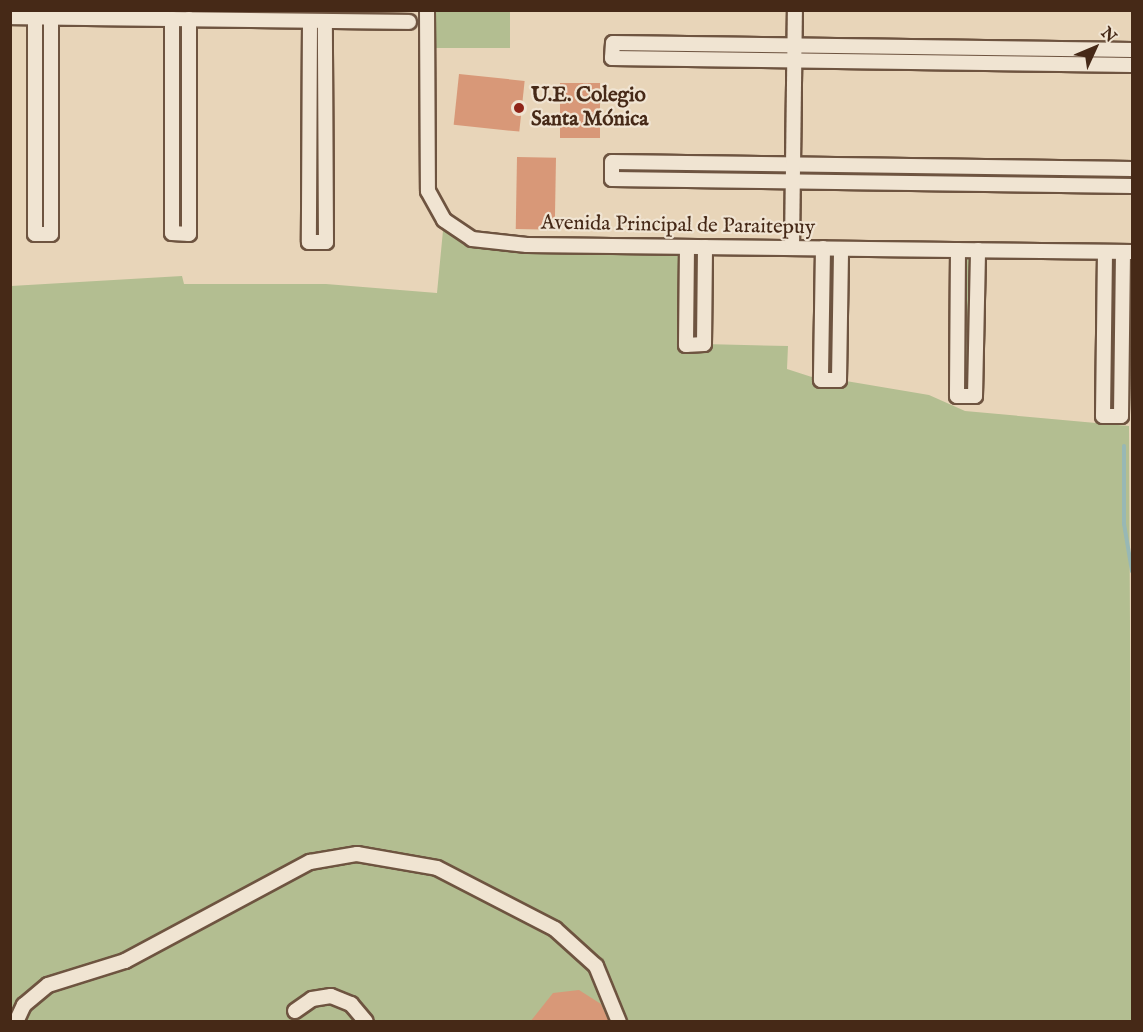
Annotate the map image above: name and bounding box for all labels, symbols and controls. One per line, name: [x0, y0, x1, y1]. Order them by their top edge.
north arrow: [1065, 18, 1125, 78]
text: N: [1096, 24, 1120, 47]
place label: U.E. Colegio Santa Mónica: [531, 83, 648, 133]
marker: U.E. Colegio Santa Mónica: [512, 101, 526, 115]
street label: Avenida Principal de Paraitepuy: [541, 211, 815, 241]

